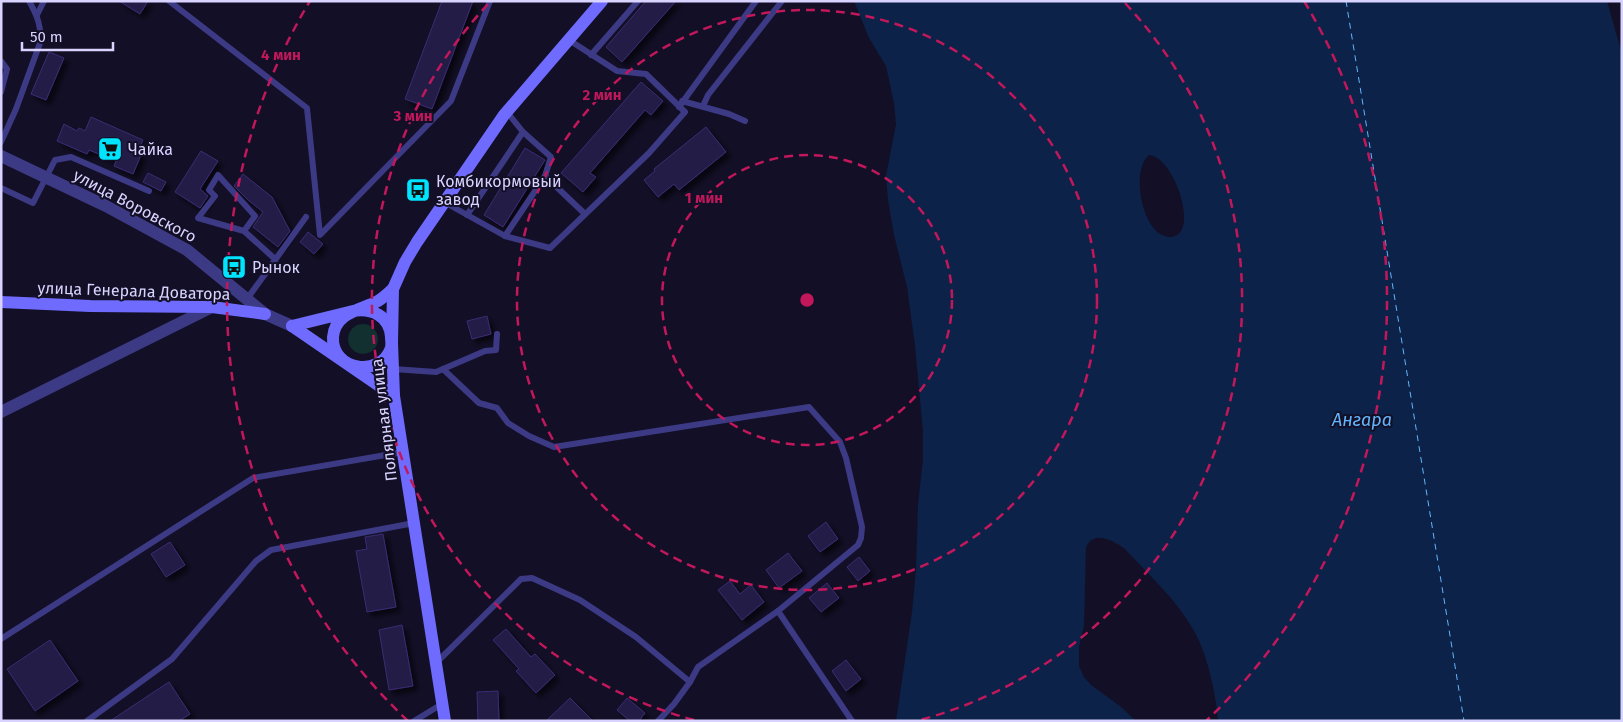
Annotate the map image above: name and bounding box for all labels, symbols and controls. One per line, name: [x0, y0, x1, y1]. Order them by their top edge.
scale bar: [22, 20, 114, 52]
text: 50 m: [30, 28, 63, 46]
text: 4 мин: [261, 46, 301, 64]
text: 2 мин: [582, 86, 622, 104]
text: 3 мин: [392, 107, 433, 125]
supermarket icon: Чайка: [97, 136, 123, 162]
place label: Чайка: [128, 140, 173, 159]
street label: улица Воровского: [70, 166, 200, 246]
place label: Комбикормовый завод: [436, 172, 562, 209]
bus stop icon: Комбикормовый завод: [405, 177, 431, 203]
text: 1 мин: [685, 189, 723, 207]
bus stop icon: Рынок: [221, 254, 247, 280]
place label: Рынок: [252, 258, 301, 277]
street label: улица Генерала Доватора: [37, 278, 231, 304]
centre of rings: [798, 291, 816, 309]
street label: Полярная улица: [367, 358, 401, 482]
water label: Ангара: [1331, 409, 1392, 431]

